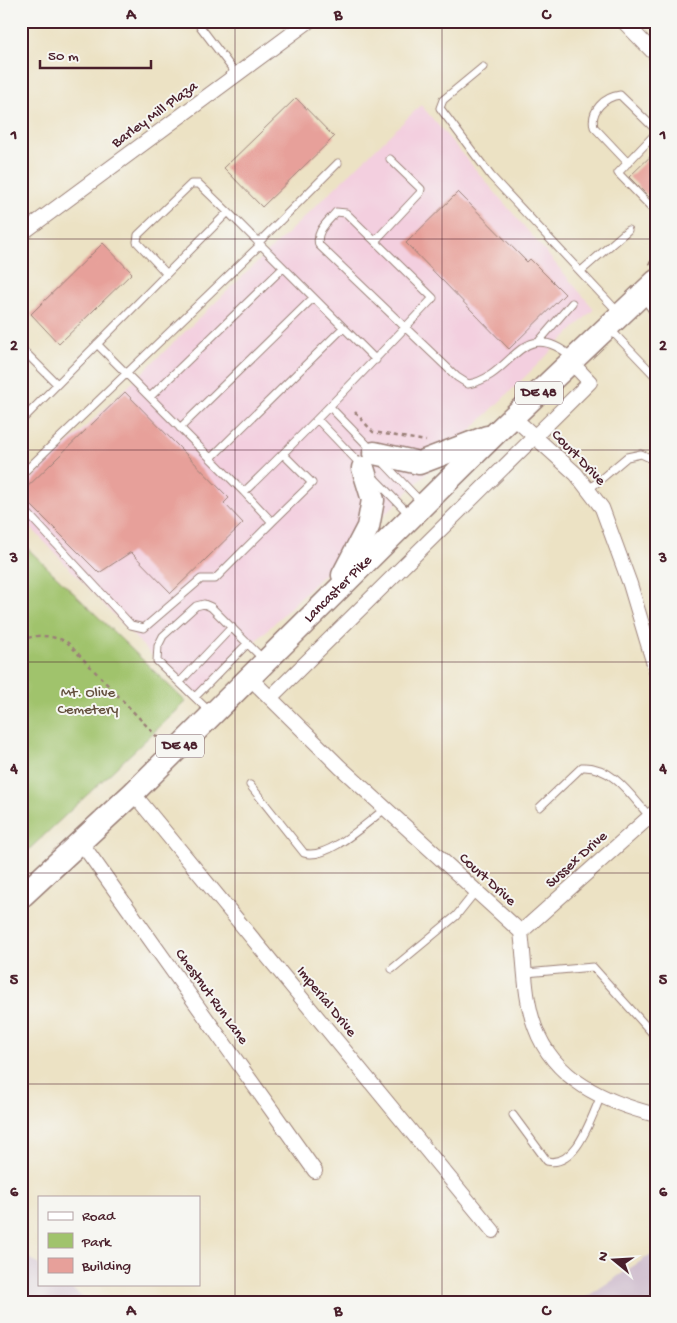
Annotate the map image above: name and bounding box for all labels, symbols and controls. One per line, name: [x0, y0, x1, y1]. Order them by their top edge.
text: A: [125, 7, 137, 26]
text: B: [333, 7, 343, 26]
text: C: [541, 7, 552, 26]
scale bar: [40, 38, 151, 70]
text: 50 m: [48, 48, 79, 66]
street label: Barley Mill Plaza: [108, 77, 202, 153]
text: 1: [10, 127, 17, 146]
text: 1: [659, 127, 666, 146]
text: 2: [10, 338, 18, 357]
text: 2: [659, 338, 667, 357]
road number: DE 48: [515, 382, 563, 404]
street label: Court Drive: [547, 426, 609, 490]
text: 3: [9, 550, 18, 569]
text: 3: [658, 550, 667, 569]
street label: Lancaster Pike: [300, 552, 376, 627]
park label: Mt. Olive Cemetery: [58, 684, 119, 719]
road number: DE 48: [156, 734, 204, 758]
text: 4: [9, 761, 18, 780]
text: 4: [658, 761, 667, 780]
street label: Sussex Drive: [542, 827, 612, 892]
street label: Court Drive: [455, 850, 519, 910]
street label: Chestnut Run Lane: [170, 946, 252, 1048]
street label: Imperial Drive: [292, 963, 360, 1041]
text: 5: [10, 972, 19, 991]
text: 5: [659, 972, 668, 991]
text: 6: [10, 1184, 19, 1203]
text: 6: [659, 1184, 668, 1203]
legend: [38, 1196, 200, 1286]
text: Road: [82, 1208, 116, 1226]
text: Park: [81, 1234, 112, 1252]
north arrow: [590, 1236, 640, 1286]
text: N: [595, 1250, 614, 1264]
text: Building: [81, 1258, 131, 1276]
text: A: [125, 1303, 137, 1322]
text: B: [333, 1303, 343, 1322]
text: C: [541, 1303, 552, 1322]

